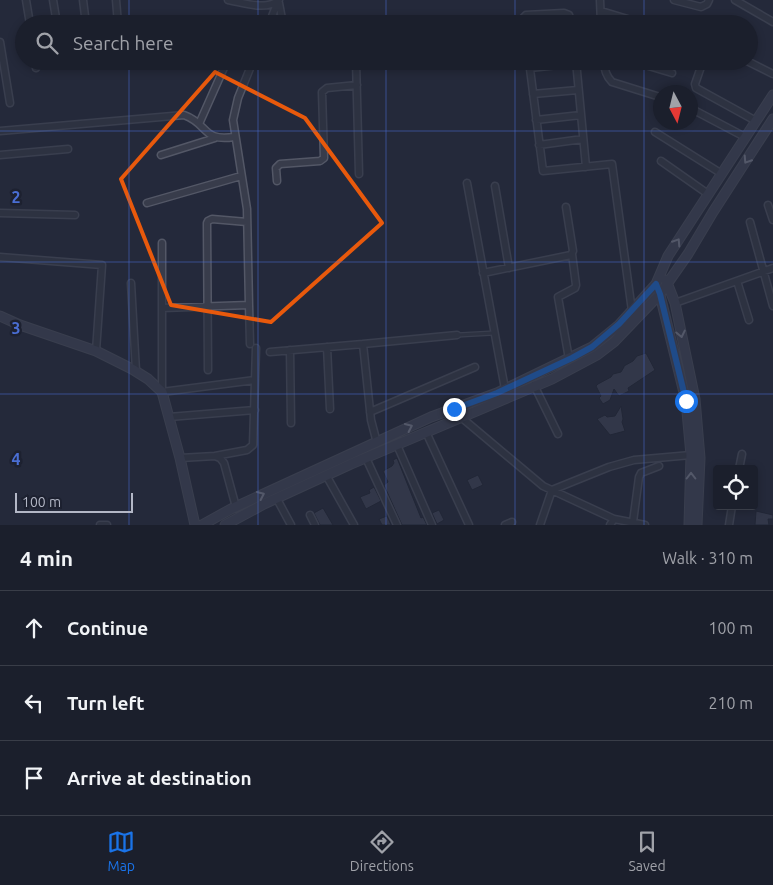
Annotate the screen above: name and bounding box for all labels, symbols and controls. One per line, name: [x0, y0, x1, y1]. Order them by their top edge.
search box: [15, 15, 758, 70]
icon: search: [33, 29, 61, 57]
text: Search here: [73, 32, 173, 54]
north arrow: [653, 85, 698, 130]
one-way arrow: [744, 154, 753, 163]
text: 2: [11, 188, 21, 206]
one-way arrow: [671, 238, 680, 248]
text: 3: [11, 319, 21, 337]
one-way arrow: [675, 330, 686, 339]
route start: [675, 390, 698, 413]
route end: [443, 398, 466, 421]
one-way arrow: [404, 423, 413, 433]
text: 4: [11, 450, 21, 468]
map controls: [713, 465, 758, 510]
button: locate: [713, 465, 758, 510]
one-way arrow: [686, 472, 696, 480]
scale bar: [15, 490, 132, 513]
one-way arrow: [256, 491, 265, 501]
text: 100 m: [22, 494, 61, 510]
text: 4 min: [20, 546, 73, 570]
text: Walk · 310 m: [662, 549, 753, 567]
icon: ahead: [20, 614, 48, 642]
text: Continue: [67, 617, 148, 639]
text: 100 m: [708, 619, 753, 637]
icon: left: [20, 689, 48, 717]
text: Turn left: [67, 692, 145, 714]
text: 210 m: [708, 694, 753, 712]
icon: arrive: [20, 764, 48, 792]
text: Arrive at destination: [67, 767, 252, 789]
tab: Map: [107, 828, 135, 874]
tab: Directions: [350, 828, 414, 874]
tab: Saved: [628, 828, 666, 874]

